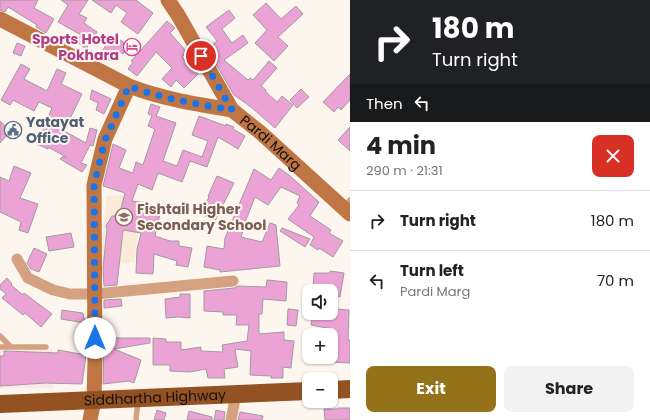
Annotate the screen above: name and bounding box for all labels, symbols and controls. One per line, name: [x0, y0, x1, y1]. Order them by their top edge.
text: 180 m: [432, 9, 515, 48]
icon: right: [366, 16, 418, 68]
place label: Sports Hotel Pokhara: [32, 29, 119, 65]
hotel icon: Sports Hotel Pokhara: [122, 37, 142, 57]
pin: [184, 39, 218, 73]
icon: arrive: [190, 45, 212, 67]
text: Turn right: [432, 47, 518, 72]
icon: left: [411, 92, 433, 114]
text: Then: [366, 93, 403, 114]
street label: Pardi Marg: [236, 110, 306, 175]
place label: Yatayat Office: [26, 112, 84, 148]
public building icon: Yatayat Office: [3, 120, 23, 140]
text: 4 min: [366, 129, 436, 162]
button: close: [592, 135, 634, 177]
text: 290 m · 21:31: [366, 161, 443, 180]
place label: Fishtail Higher Secondary School: [137, 199, 266, 235]
school or university icon: Fishtail Higher Secondary School: [114, 207, 134, 227]
icon: right: [366, 210, 388, 232]
text: Turn right: [400, 210, 476, 231]
text: 180 m: [591, 210, 634, 231]
text: Turn left: [400, 260, 464, 281]
icon: left: [366, 270, 388, 292]
text: 70 m: [597, 270, 634, 291]
text: Pardi Marg: [400, 282, 470, 301]
map controls: [302, 284, 338, 408]
button: sound: [302, 284, 338, 320]
position arrow: [74, 317, 116, 359]
button: +: [302, 328, 338, 364]
button: Exit: [366, 366, 496, 412]
button: Share: [504, 366, 634, 412]
button: −: [302, 372, 338, 408]
street label: Siddhartha Highway: [83, 385, 226, 410]

